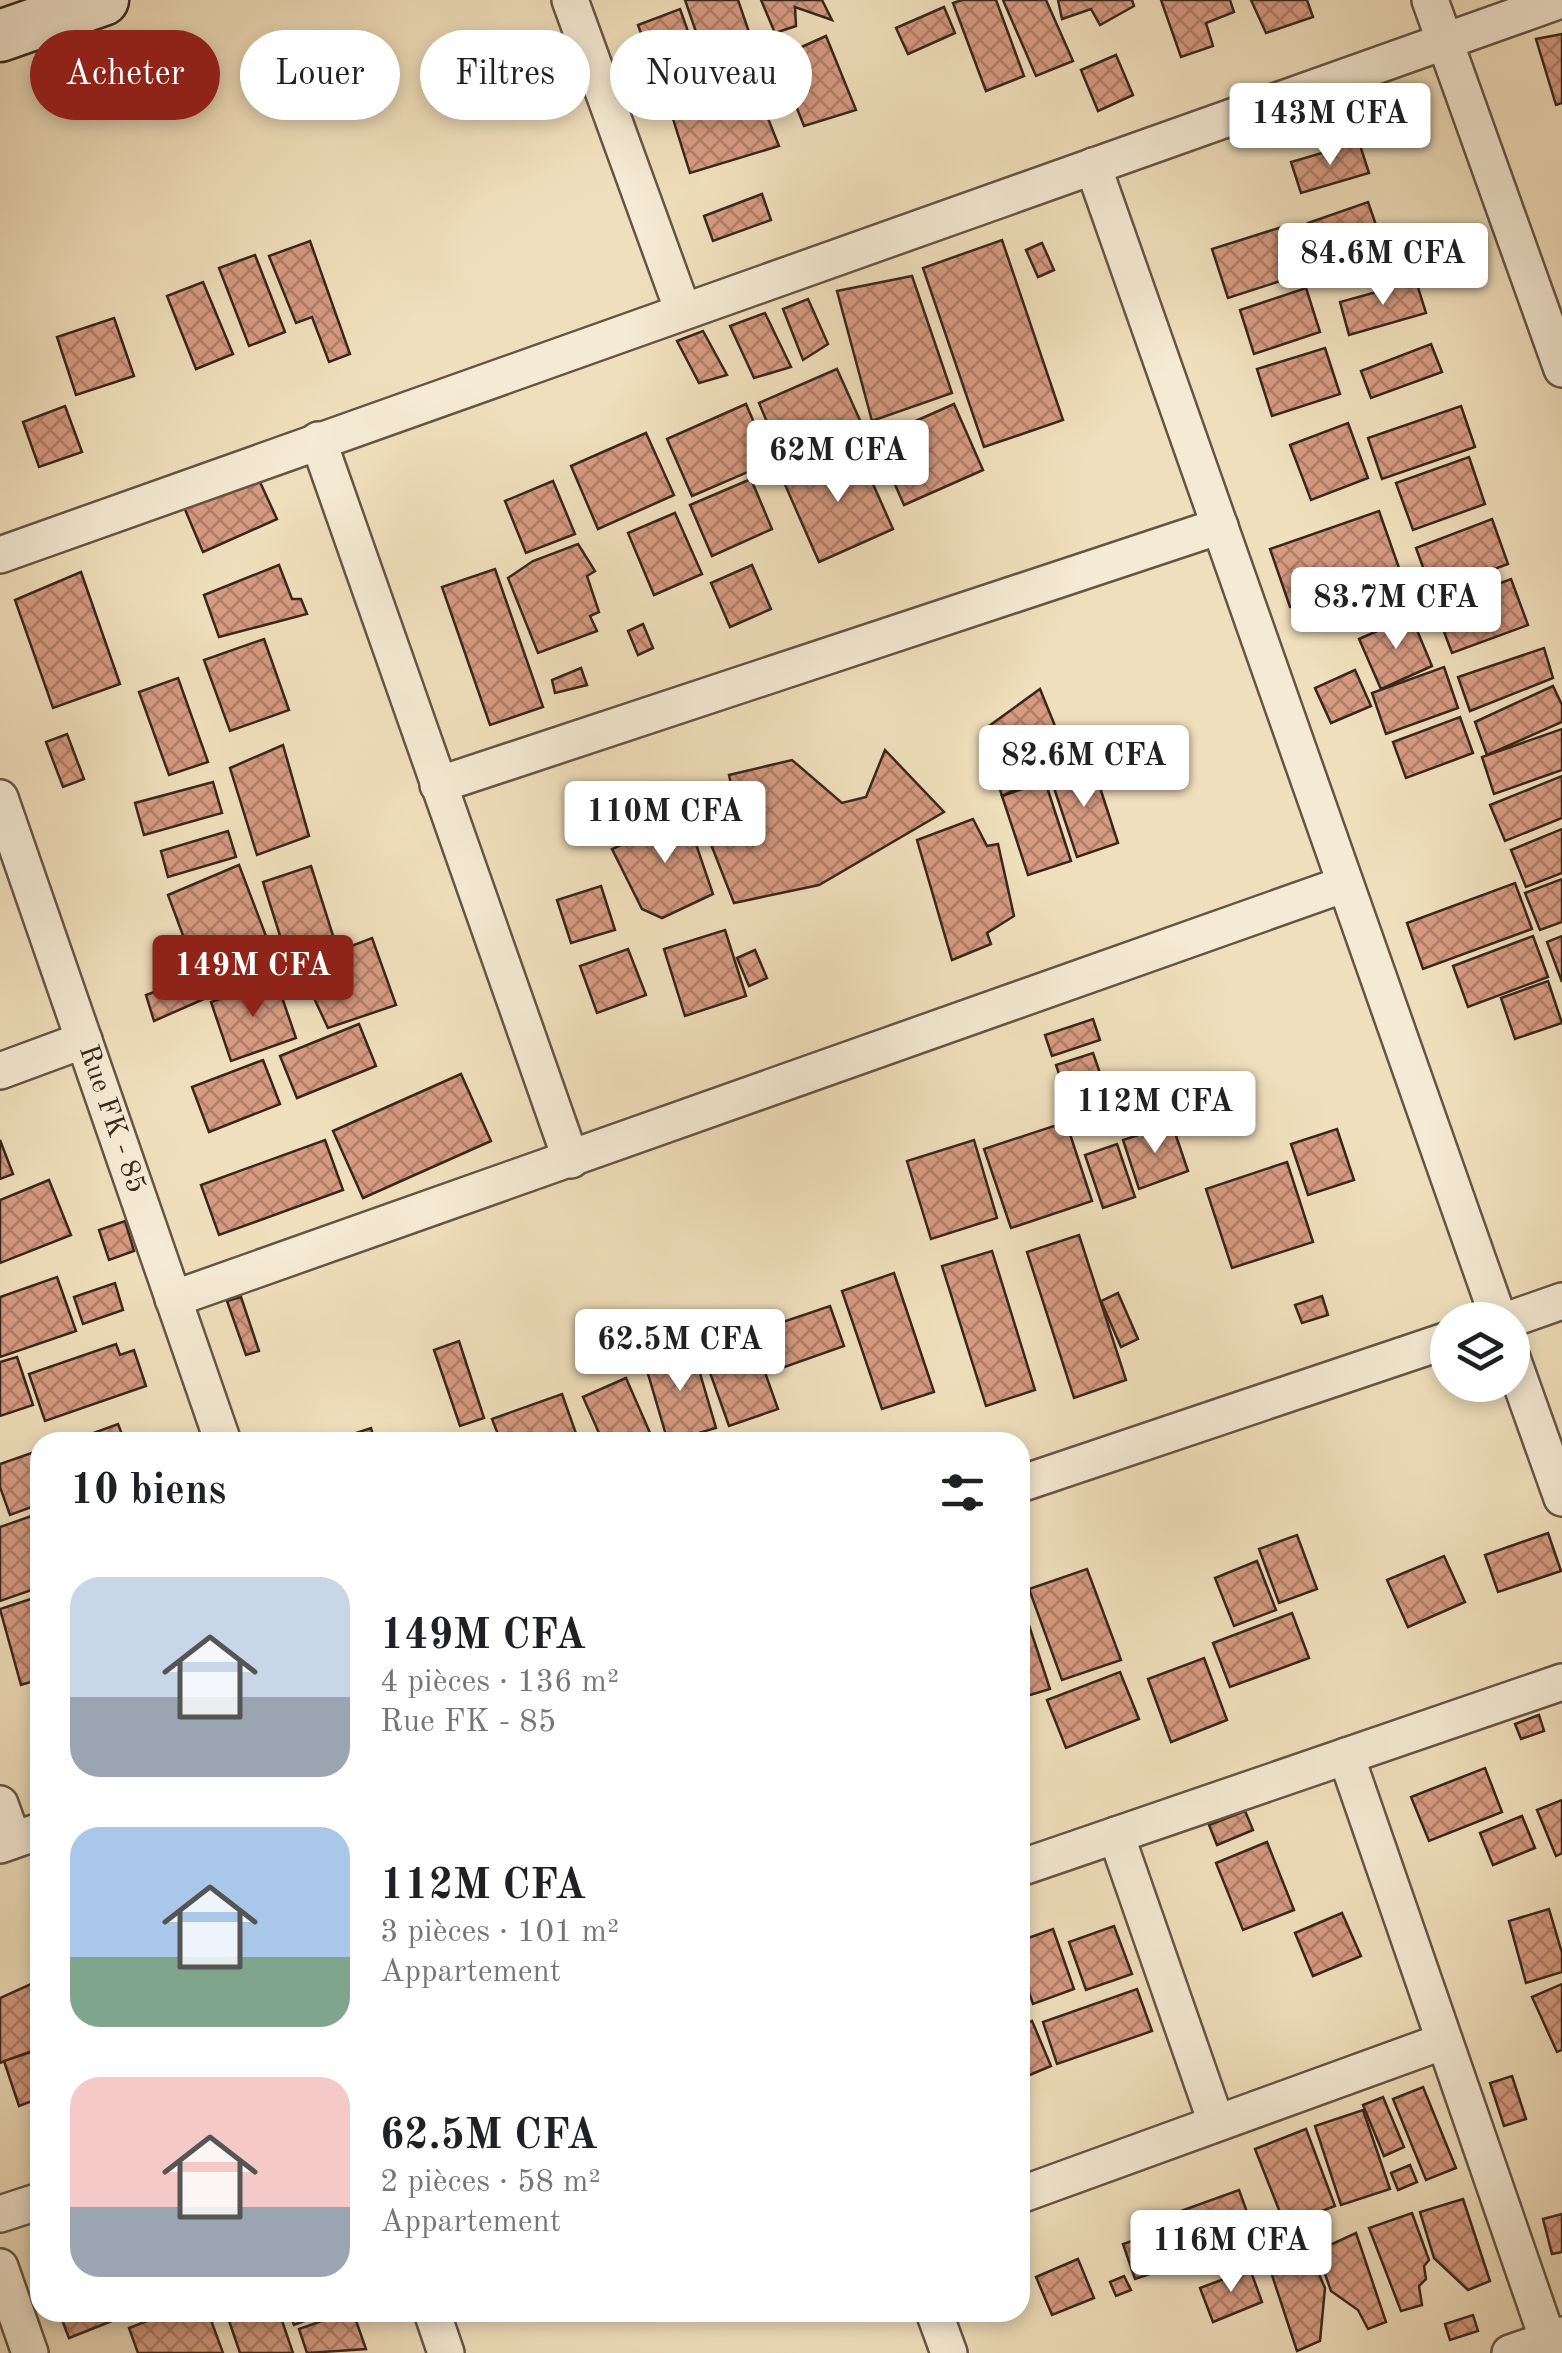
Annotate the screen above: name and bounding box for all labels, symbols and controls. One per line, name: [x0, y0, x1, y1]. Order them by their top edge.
chip: Acheter: [30, 30, 220, 120]
chip: Louer: [240, 30, 400, 120]
chip: Filtres: [420, 30, 590, 120]
chip: Nouveau: [610, 30, 812, 120]
pin: 143M CFA: [1227, 83, 1433, 168]
text: 143M CFA: [1252, 99, 1409, 131]
pin: 84.6M CFA: [1269, 223, 1497, 308]
text: 84.6M CFA: [1300, 239, 1466, 271]
pin: 62M CFA: [746, 420, 930, 505]
text: 62M CFA: [769, 436, 907, 468]
pin: 83.7M CFA: [1282, 567, 1510, 652]
text: 83.7M CFA: [1313, 583, 1479, 615]
pin: 82.6M CFA: [970, 725, 1198, 810]
text: 82.6M CFA: [1001, 741, 1167, 773]
pin: 110M CFA: [562, 781, 768, 866]
text: 110M CFA: [587, 797, 744, 829]
pin: 149M CFA: [150, 935, 356, 1020]
text: 149M CFA: [175, 951, 332, 983]
street label: Rue FK - 85: [73, 1042, 150, 1197]
pin: 112M CFA: [1052, 1071, 1258, 1156]
text: 112M CFA: [1077, 1087, 1234, 1119]
map controls: [1430, 1302, 1530, 1402]
button: layers: [1430, 1302, 1530, 1402]
pin: 62.5M CFA: [566, 1309, 794, 1394]
text: 62.5M CFA: [597, 1325, 763, 1357]
icon: filters: [935, 1465, 990, 1520]
text: 10 biens: [70, 1471, 226, 1513]
text: 149M CFA: [380, 1616, 586, 1658]
icon: home: [150, 1617, 270, 1737]
text: 4 pièces · 136 m²: [380, 1667, 619, 1699]
text: Rue FK - 85: [380, 1707, 556, 1739]
text: 112M CFA: [380, 1866, 586, 1908]
icon: home: [150, 1867, 270, 1987]
text: 3 pièces · 101 m²: [380, 1917, 619, 1949]
text: Appartement: [380, 1957, 561, 1989]
text: 62.5M CFA: [380, 2116, 598, 2158]
icon: home: [150, 2117, 270, 2237]
text: 2 pièces · 58 m²: [380, 2167, 601, 2199]
text: Appartement: [380, 2207, 561, 2239]
pin: 116M CFA: [1128, 2210, 1334, 2295]
text: 116M CFA: [1153, 2226, 1310, 2258]

